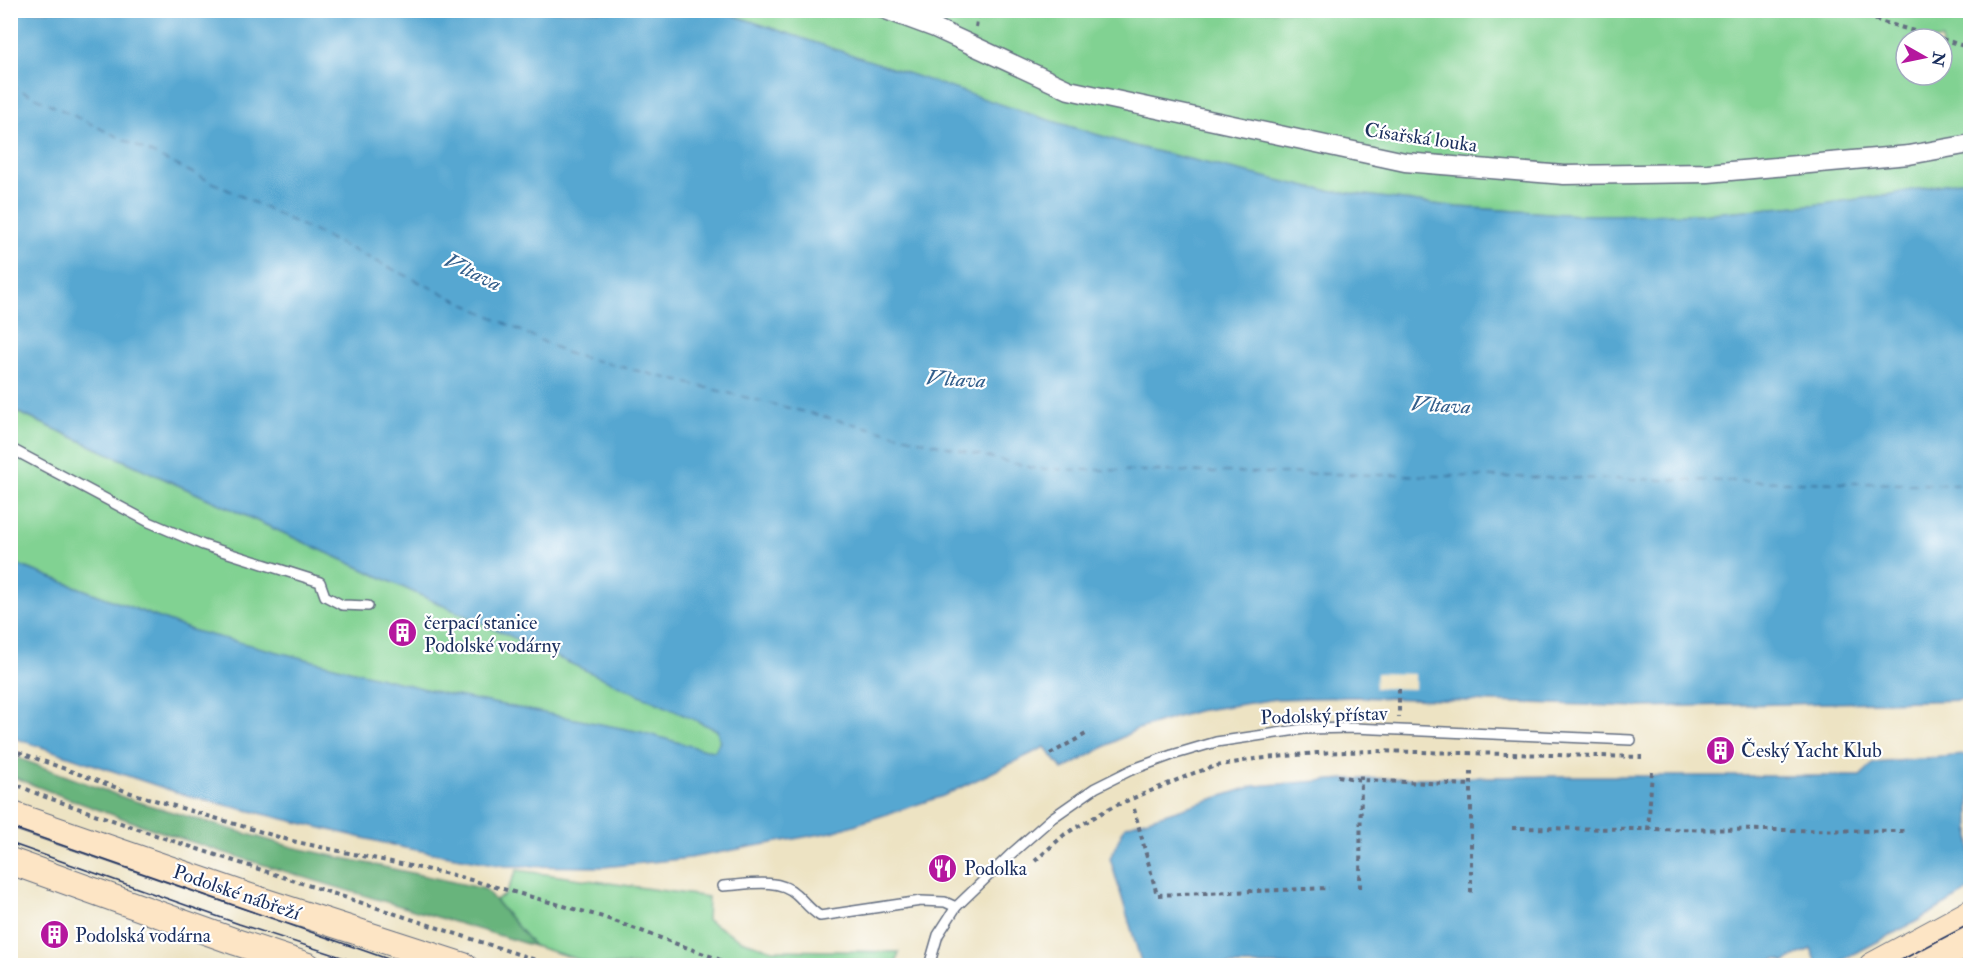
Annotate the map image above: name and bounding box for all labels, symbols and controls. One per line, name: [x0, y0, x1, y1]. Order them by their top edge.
north arrow: [1894, 27, 1954, 87]
text: N: [1927, 50, 1949, 68]
street label: Císařská louka: [1363, 117, 1480, 158]
water label: Vltava: [440, 247, 506, 298]
water label: Vltava: [925, 364, 987, 395]
water label: Vltava: [1410, 390, 1472, 421]
place label: čerpací stanice Podolské vodárny: [424, 610, 562, 658]
building icon: čerpací stanice Podolské vodárny: [387, 617, 419, 649]
street label: Podolský přístav: [1260, 701, 1389, 731]
building icon: Český Yacht Klub: [1704, 734, 1736, 766]
place label: Český Yacht Klub: [1741, 737, 1882, 763]
restaurant icon: Podolka: [927, 852, 959, 884]
place label: Podolka: [964, 856, 1028, 881]
street label: Podolské nábřeží: [170, 859, 305, 926]
building icon: Podolská vodárna: [38, 919, 70, 951]
place label: Podolská vodárna: [75, 923, 212, 948]

